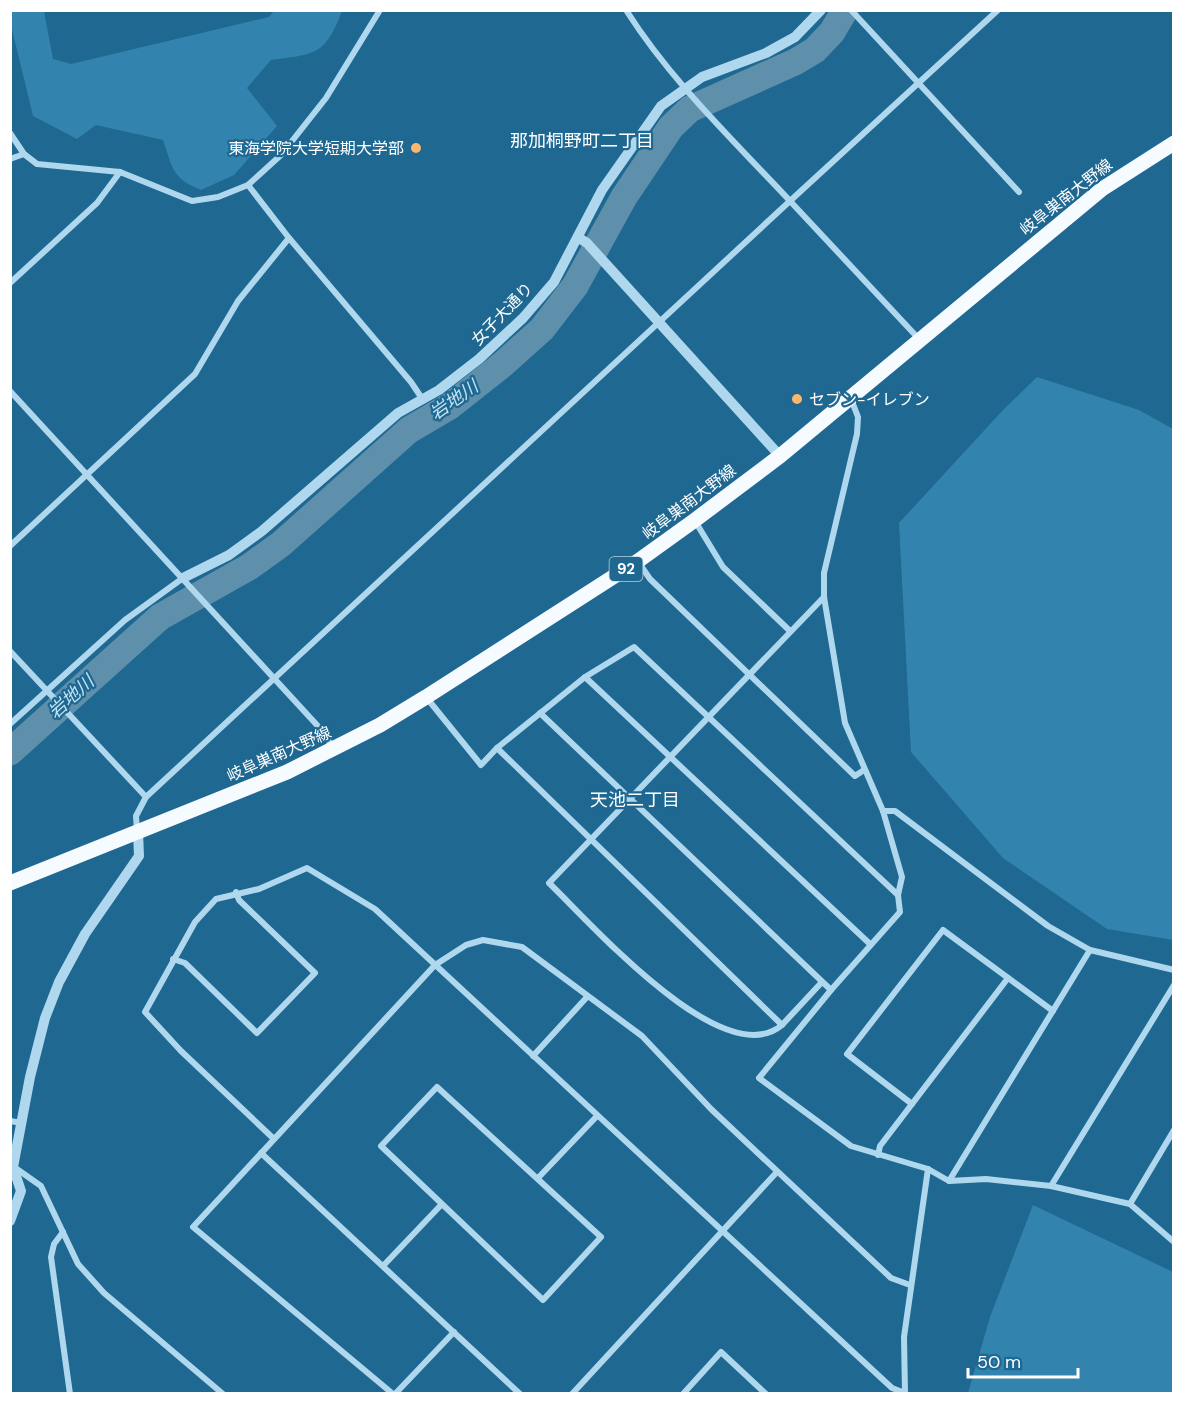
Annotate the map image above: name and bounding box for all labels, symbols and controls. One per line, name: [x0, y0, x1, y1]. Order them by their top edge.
district label: 那加桐野町二丁目: [510, 129, 654, 153]
place label: 東海学院大学短期大学部: [228, 138, 404, 159]
marker: 東海学院大学短期大学部: [409, 141, 423, 155]
street label: 岐阜巣南大野線: [1015, 154, 1117, 240]
street label: 女子大通り: [467, 278, 537, 350]
water label: 岩地川: [425, 374, 485, 425]
place label: セブン-イレブン: [809, 389, 930, 410]
marker: セブン-イレブン: [790, 392, 804, 406]
street label: 岐阜巣南大野線: [638, 460, 740, 544]
road number: 92: [610, 557, 642, 581]
water label: 岩地川: [43, 669, 101, 724]
street label: 岐阜巣南大野線: [224, 722, 334, 786]
district label: 天池二丁目: [590, 788, 680, 812]
scale bar: [968, 1341, 1078, 1379]
text: 50 m: [977, 1350, 1021, 1374]

